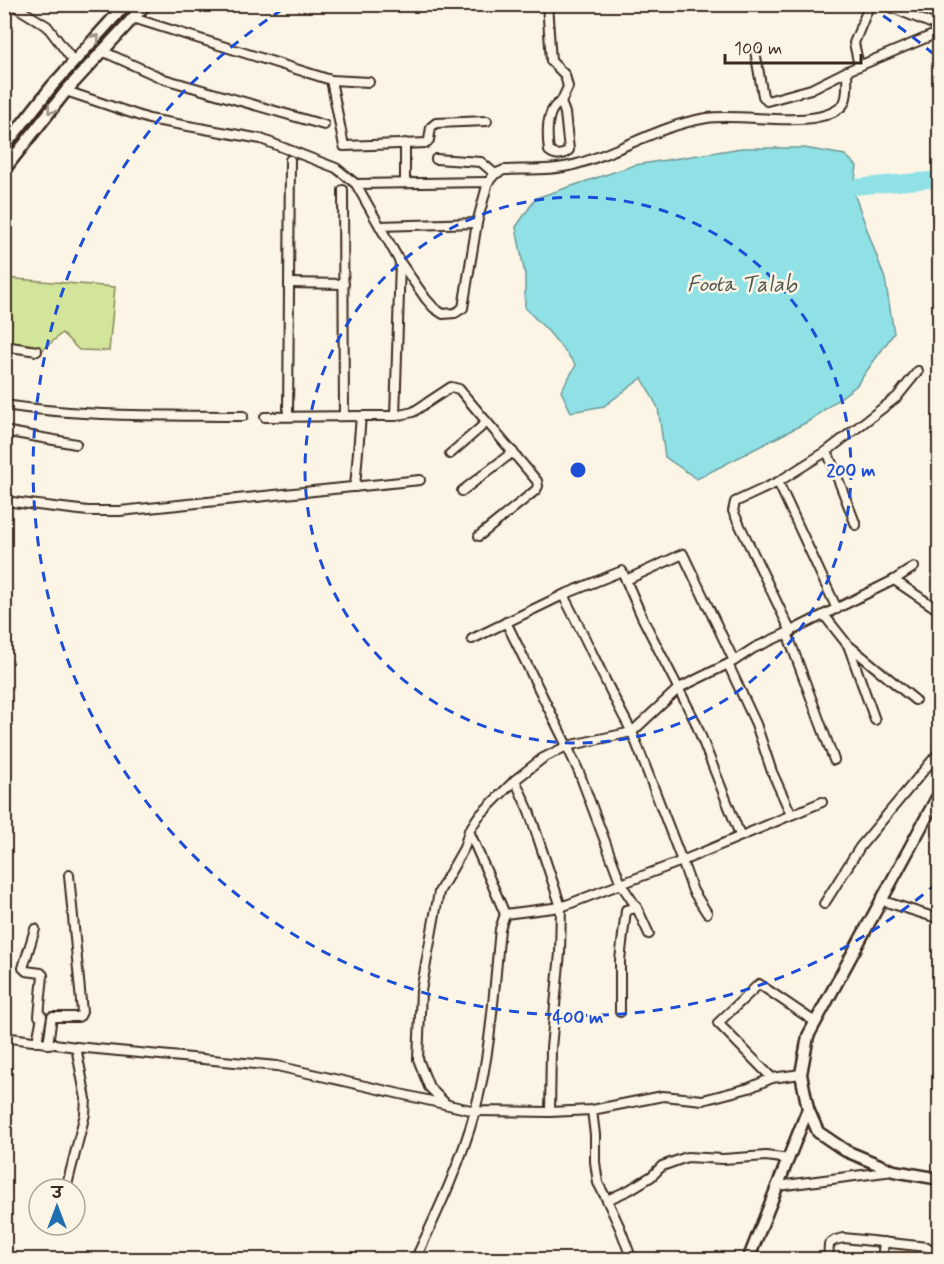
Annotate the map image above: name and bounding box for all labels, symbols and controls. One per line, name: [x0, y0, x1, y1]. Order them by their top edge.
scale bar: [725, 27, 862, 65]
one-way arrow: [89, 34, 100, 45]
text: 100 m: [734, 37, 782, 61]
one-way arrow: [47, 103, 58, 114]
water label: Foota Talab: [687, 271, 798, 299]
text: 200 m: [826, 459, 876, 483]
centre of rings: [568, 460, 588, 480]
text: 400 m: [553, 1006, 603, 1030]
north arrow: [27, 1177, 87, 1237]
text: उ: [50, 1183, 64, 1204]

